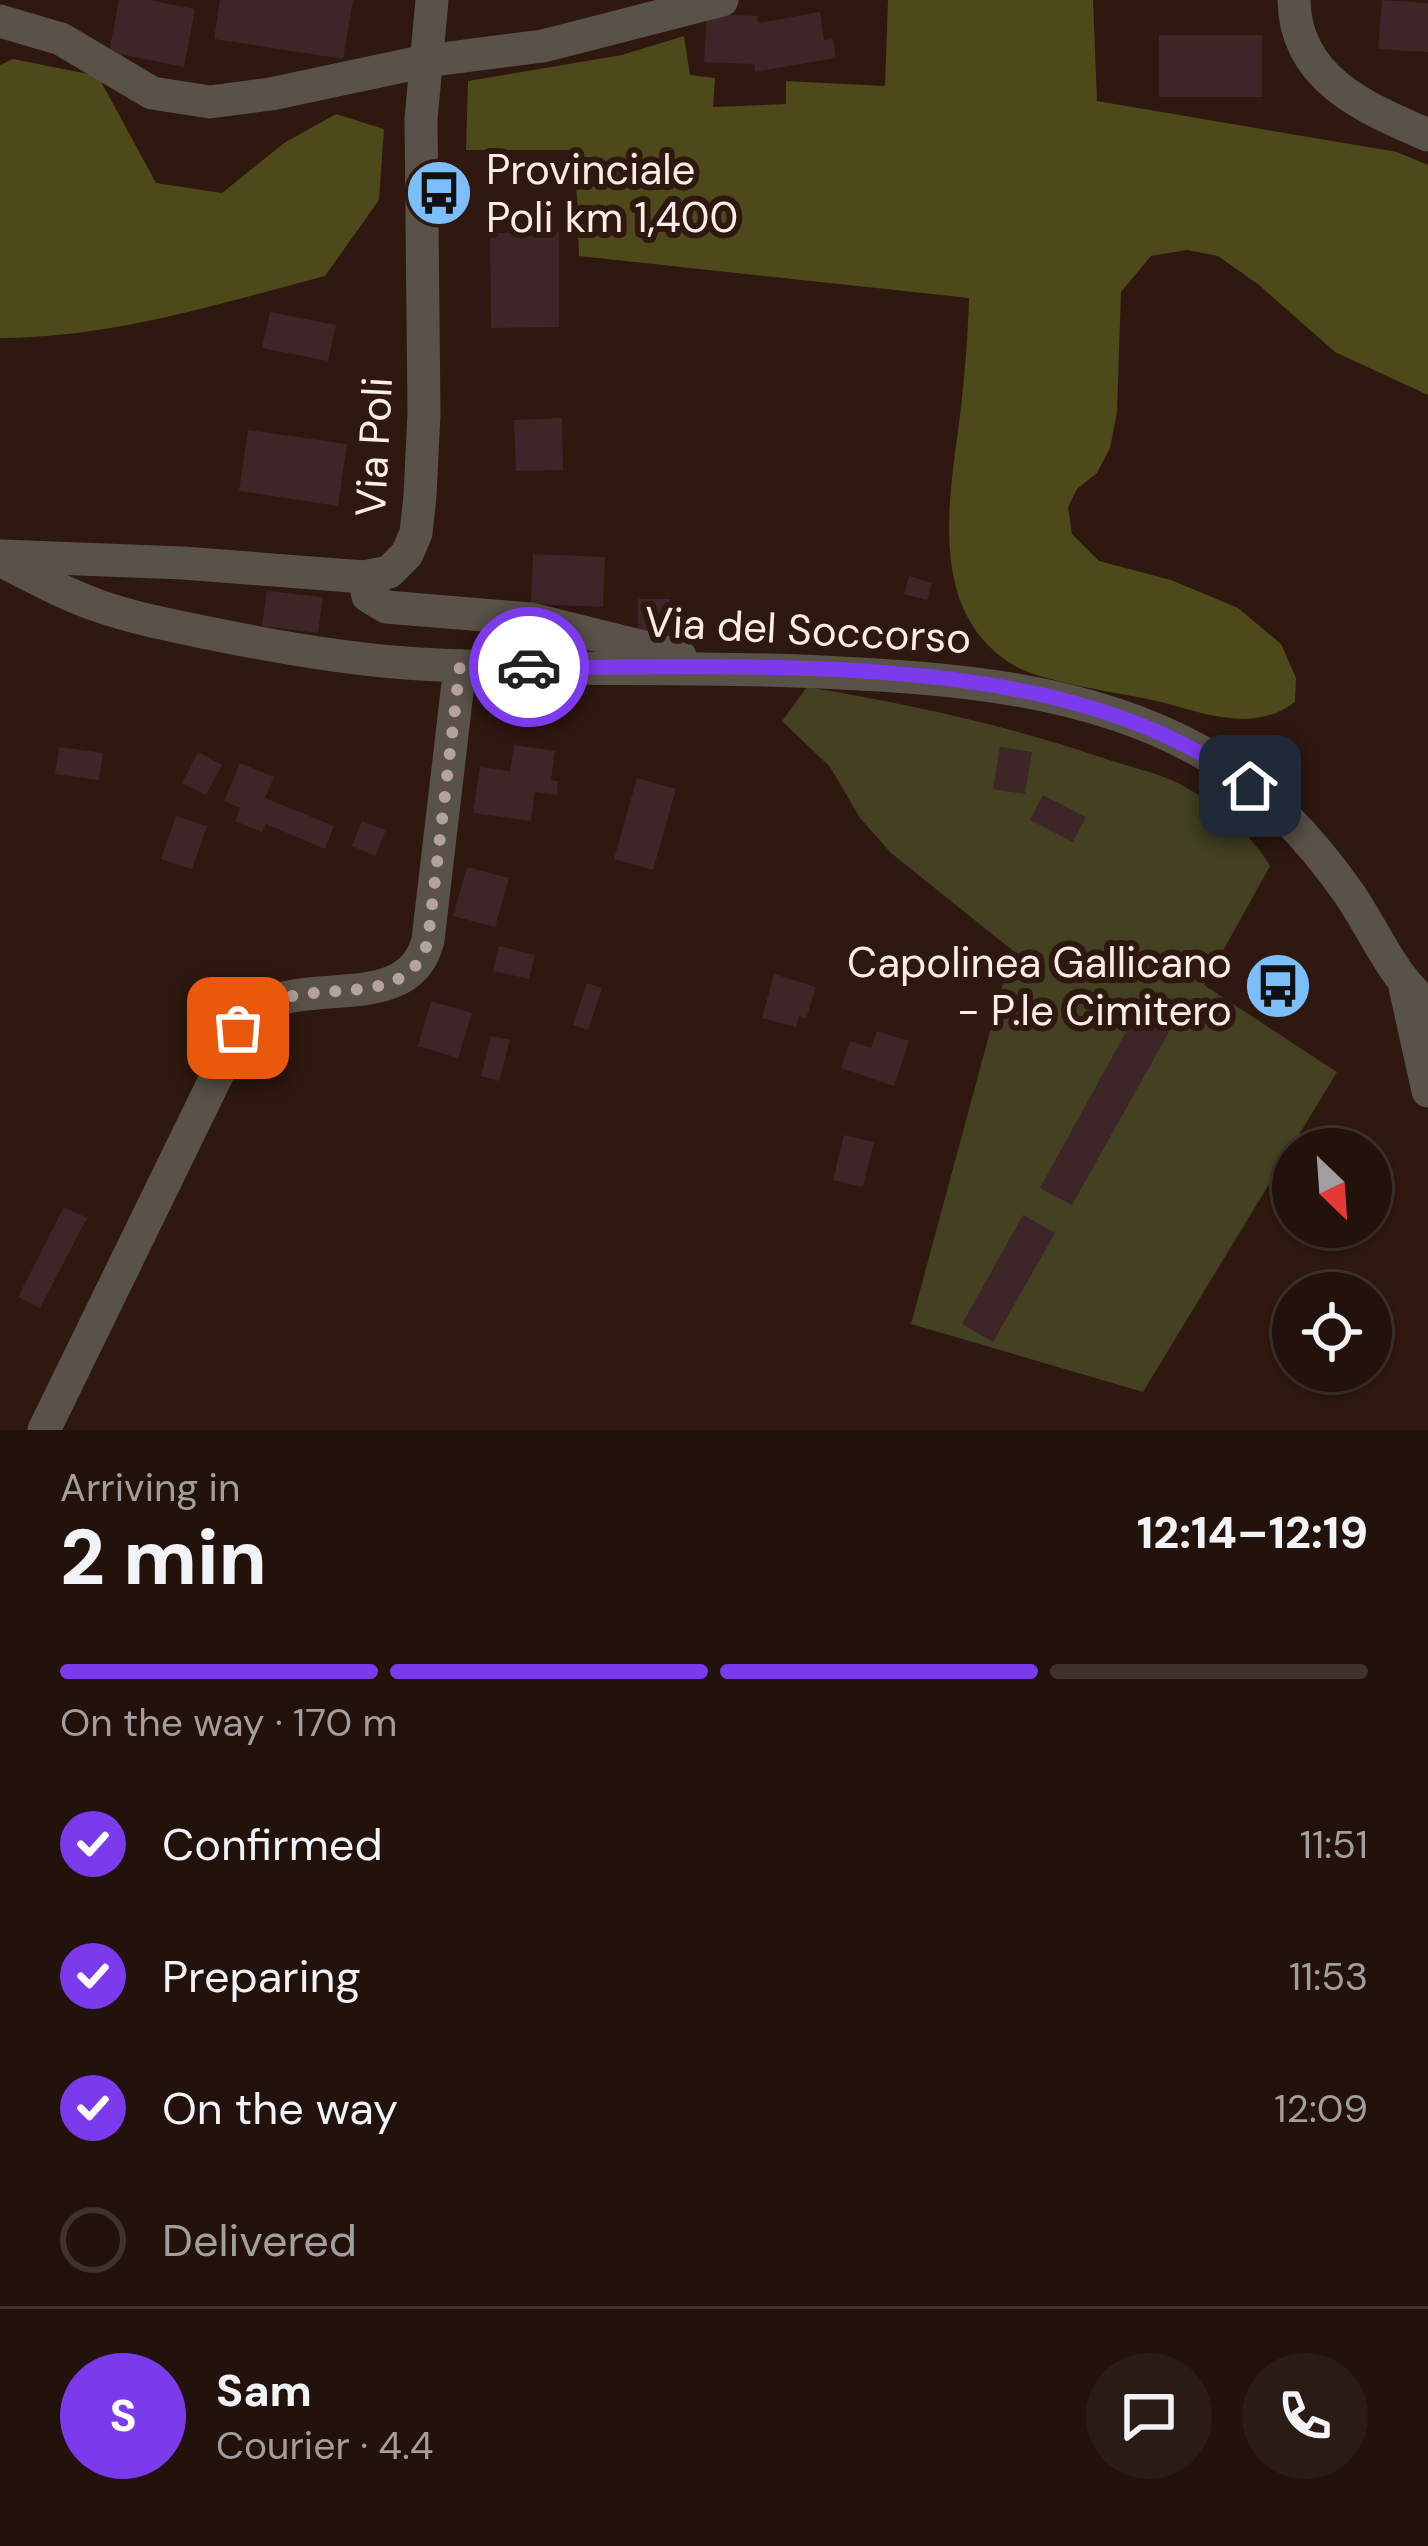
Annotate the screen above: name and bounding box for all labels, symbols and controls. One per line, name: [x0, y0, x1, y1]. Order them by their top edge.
place label: Provinciale Poli km 1,400: [486, 142, 738, 245]
bus stop icon: Provinciale Poli km 1,400: [404, 158, 474, 228]
street label: Via Poli: [343, 376, 405, 518]
street label: Via del Soccorso: [643, 594, 973, 666]
courier: [469, 607, 589, 727]
icon: car: [496, 634, 562, 700]
pin: [1199, 735, 1301, 837]
icon: home: [1217, 753, 1283, 819]
place label: Capolinea Gallicano - P.le Cimitero: [847, 935, 1232, 1038]
bus stop icon: Capolinea Gallicano - P.le Cimitero: [1243, 951, 1313, 1021]
pin: [187, 977, 289, 1079]
icon: bag: [205, 995, 271, 1061]
north arrow: [1272, 1128, 1392, 1248]
map controls: [1272, 1128, 1392, 1392]
button: locate: [1272, 1272, 1392, 1392]
text: Arriving in: [60, 1462, 240, 1513]
text: 12:14–12:19: [1137, 1503, 1368, 1562]
text: 2 min: [60, 1507, 267, 1608]
text: On the way · 170 m: [60, 1697, 397, 1748]
icon: check: [60, 1811, 126, 1877]
text: Confirmed: [162, 1815, 383, 1874]
text: 11:51: [1300, 1819, 1368, 1870]
icon: check: [60, 1943, 126, 2009]
text: Preparing: [162, 1947, 361, 2006]
text: 11:53: [1289, 1951, 1368, 2002]
icon: check: [60, 2075, 126, 2141]
text: On the way: [162, 2079, 398, 2138]
text: 12:09: [1274, 2083, 1368, 2134]
text: Delivered: [162, 2211, 357, 2270]
button: chat: [1086, 2353, 1212, 2479]
button: phone: [1242, 2353, 1368, 2479]
text: Sam: [216, 2361, 312, 2420]
text: S: [109, 2386, 137, 2445]
text: Courier · 4.4: [216, 2420, 433, 2471]

